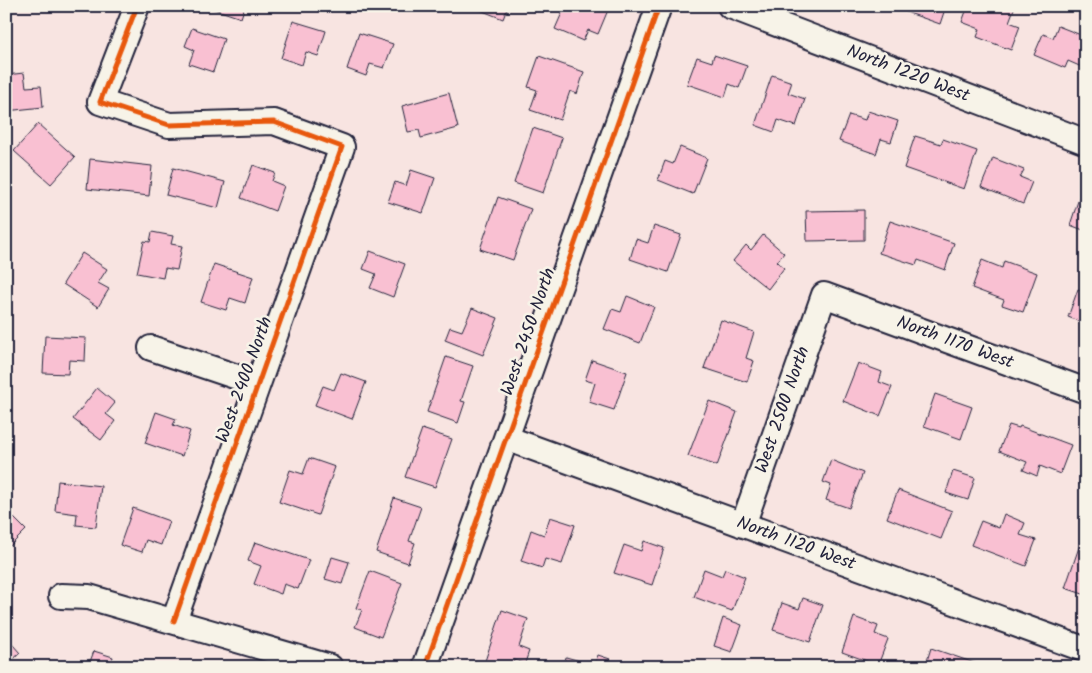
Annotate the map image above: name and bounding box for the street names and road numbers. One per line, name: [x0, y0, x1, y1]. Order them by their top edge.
street label: North 1220 West: [842, 37, 975, 111]
street label: West 2450 North: [494, 264, 564, 400]
street label: North 1170 West: [892, 308, 1019, 378]
street label: West 2400 North: [209, 313, 281, 447]
street label: West 2500 North: [748, 343, 818, 477]
street label: North 1120 West: [732, 509, 861, 579]

